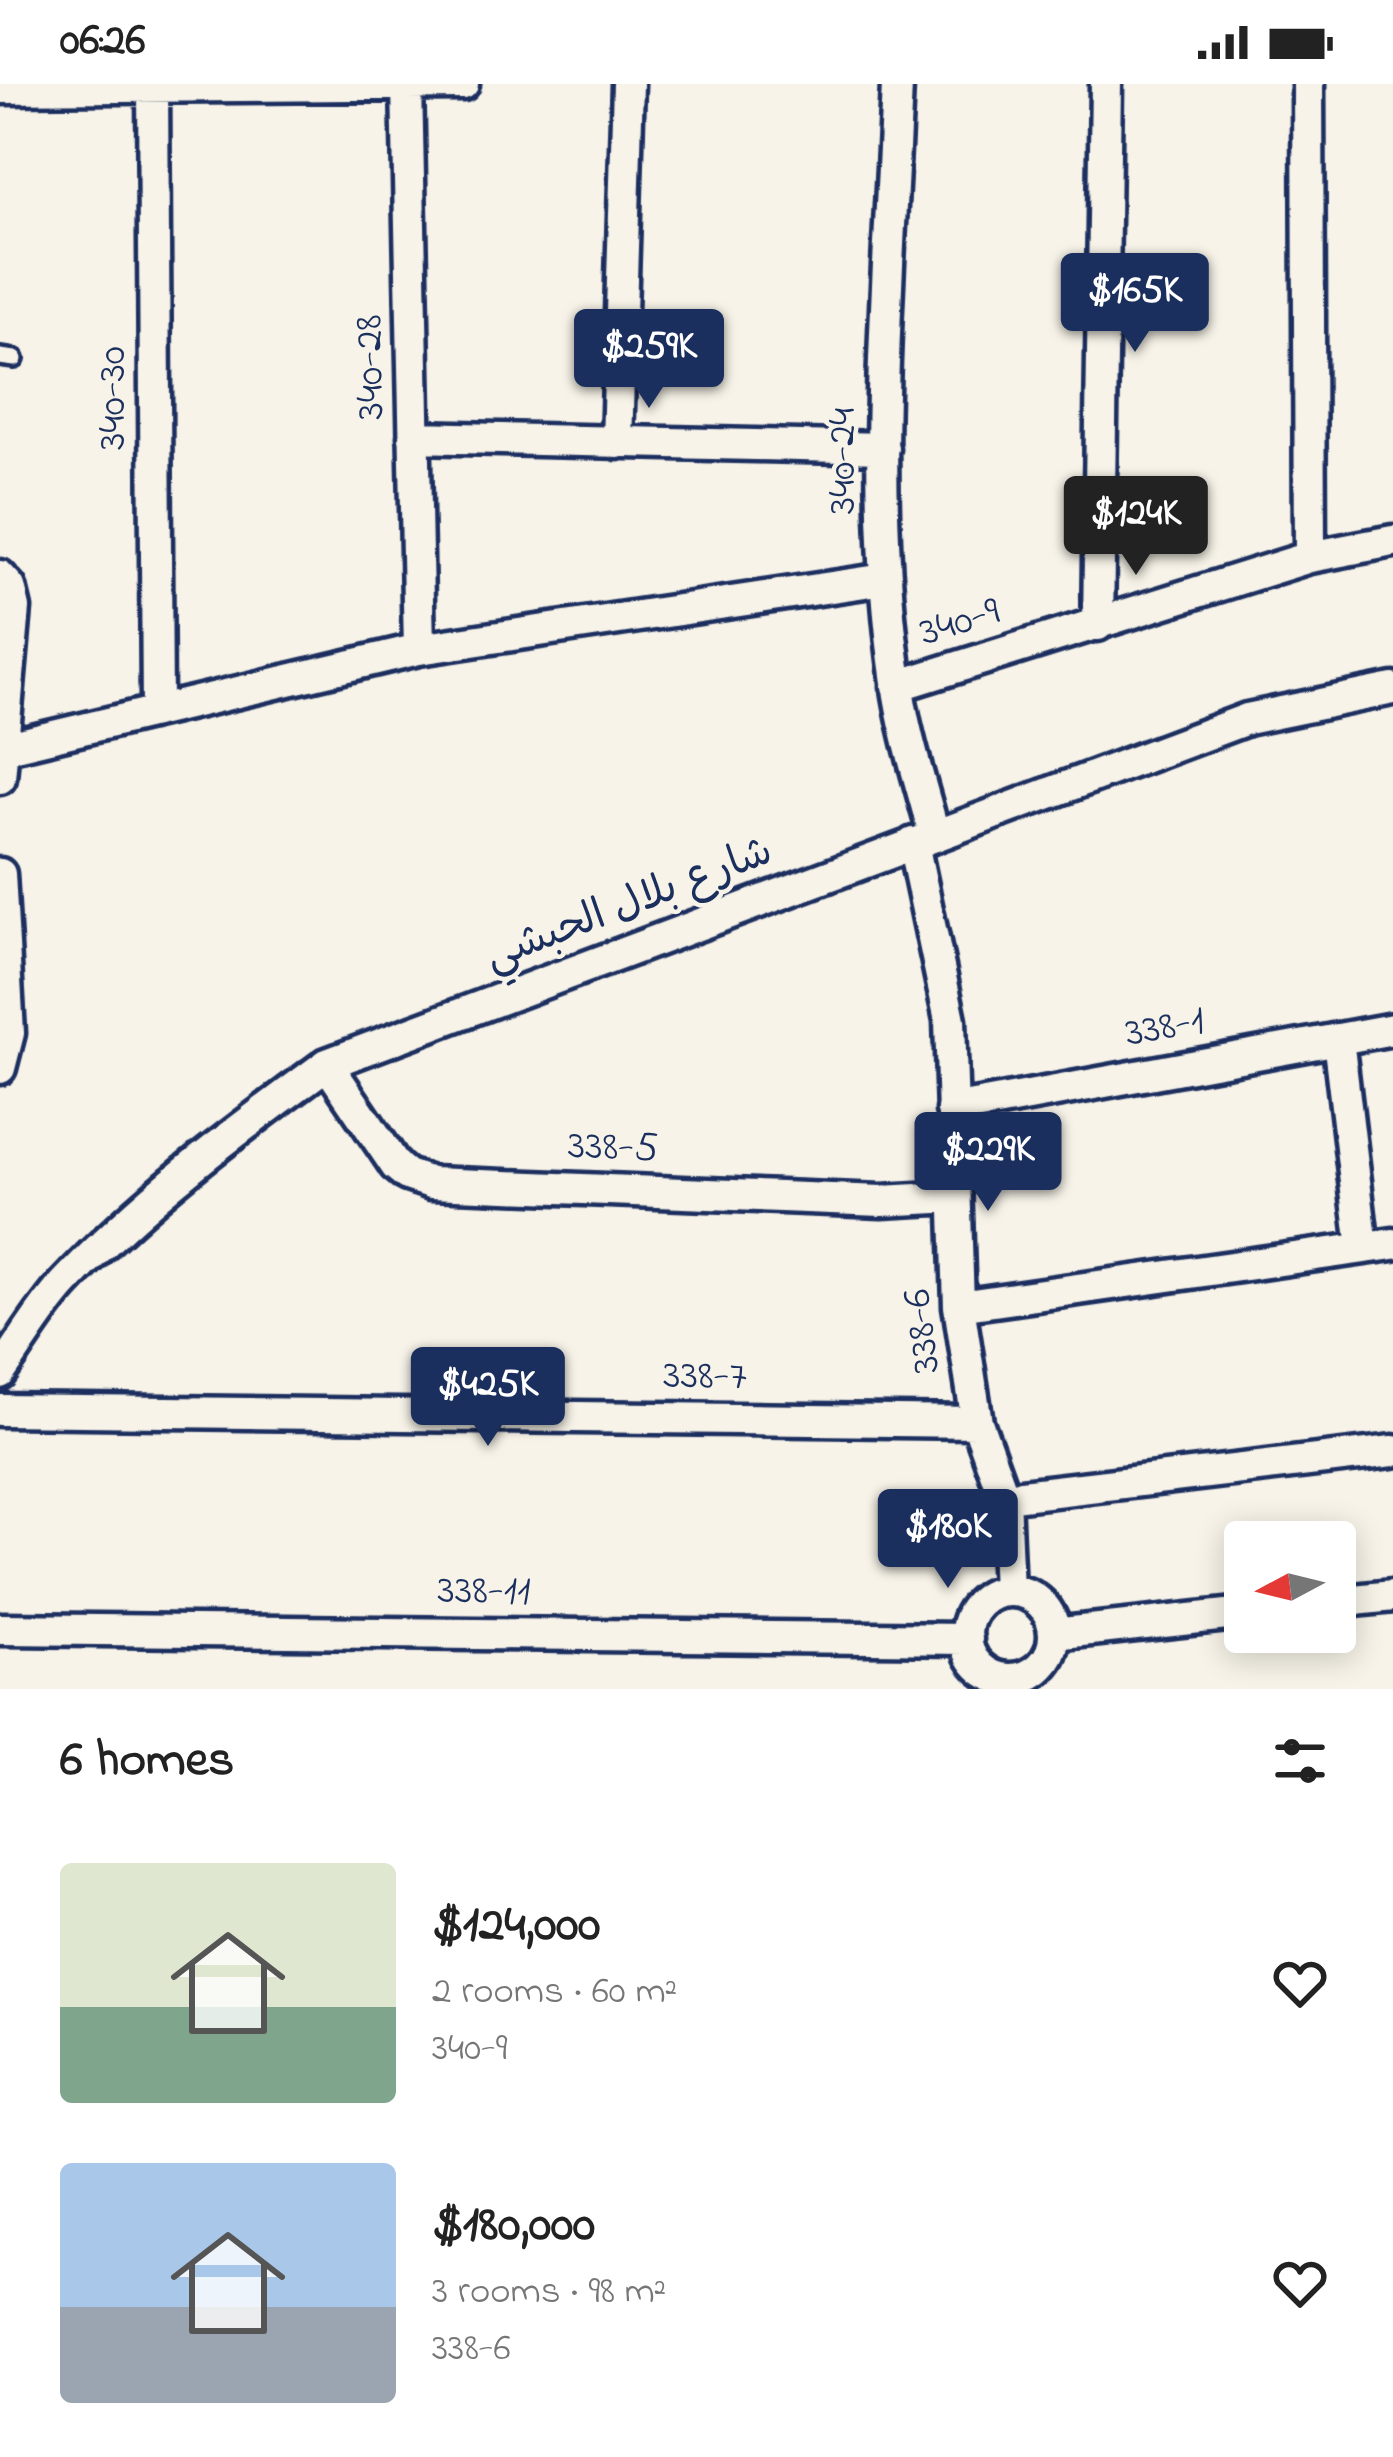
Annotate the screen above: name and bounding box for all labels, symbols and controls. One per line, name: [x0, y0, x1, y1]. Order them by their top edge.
text: 06:26: [60, 9, 145, 75]
pin: $165K: [1051, 253, 1219, 355]
text: $165K: [1088, 263, 1182, 320]
pin: $259K: [565, 309, 733, 411]
street label: 340-28: [340, 314, 402, 420]
text: $259K: [601, 319, 697, 376]
street label: 340-30: [83, 346, 144, 450]
street label: 340-24: [813, 408, 874, 514]
pin: $124K: [1052, 476, 1220, 578]
text: $124K: [1091, 486, 1181, 543]
street label: 340-9: [912, 582, 1008, 664]
street label: شارع بلال الحبشي: [476, 822, 782, 990]
street label: 338-1: [1121, 991, 1209, 1065]
pin: $229K: [904, 1112, 1072, 1214]
street label: 338-5: [567, 1116, 659, 1180]
text: $229K: [941, 1122, 1035, 1179]
street label: 338-6: [888, 1285, 958, 1377]
street label: 338-7: [663, 1346, 747, 1408]
pin: $425K: [404, 1347, 572, 1449]
text: $425K: [438, 1357, 538, 1414]
pin: $180K: [864, 1489, 1032, 1591]
text: $180K: [905, 1499, 991, 1556]
north arrow: [1224, 1521, 1356, 1653]
map controls: [1224, 1521, 1356, 1653]
street label: 338-11: [437, 1561, 531, 1623]
text: 6 homes: [60, 1724, 234, 1799]
icon: filters: [1267, 1728, 1333, 1794]
text: $124,000: [432, 1889, 600, 1964]
icon: home: [156, 1911, 300, 2055]
icon: heart: [1267, 1950, 1333, 2016]
text: 2 rooms · 60 m²: [432, 1964, 677, 2021]
text: 340-9: [432, 2021, 507, 2078]
text: $180,000: [432, 2189, 595, 2264]
icon: home: [156, 2211, 300, 2355]
icon: heart: [1267, 2250, 1333, 2316]
text: 3 rooms · 98 m²: [432, 2264, 666, 2321]
text: 338-6: [432, 2321, 511, 2378]

